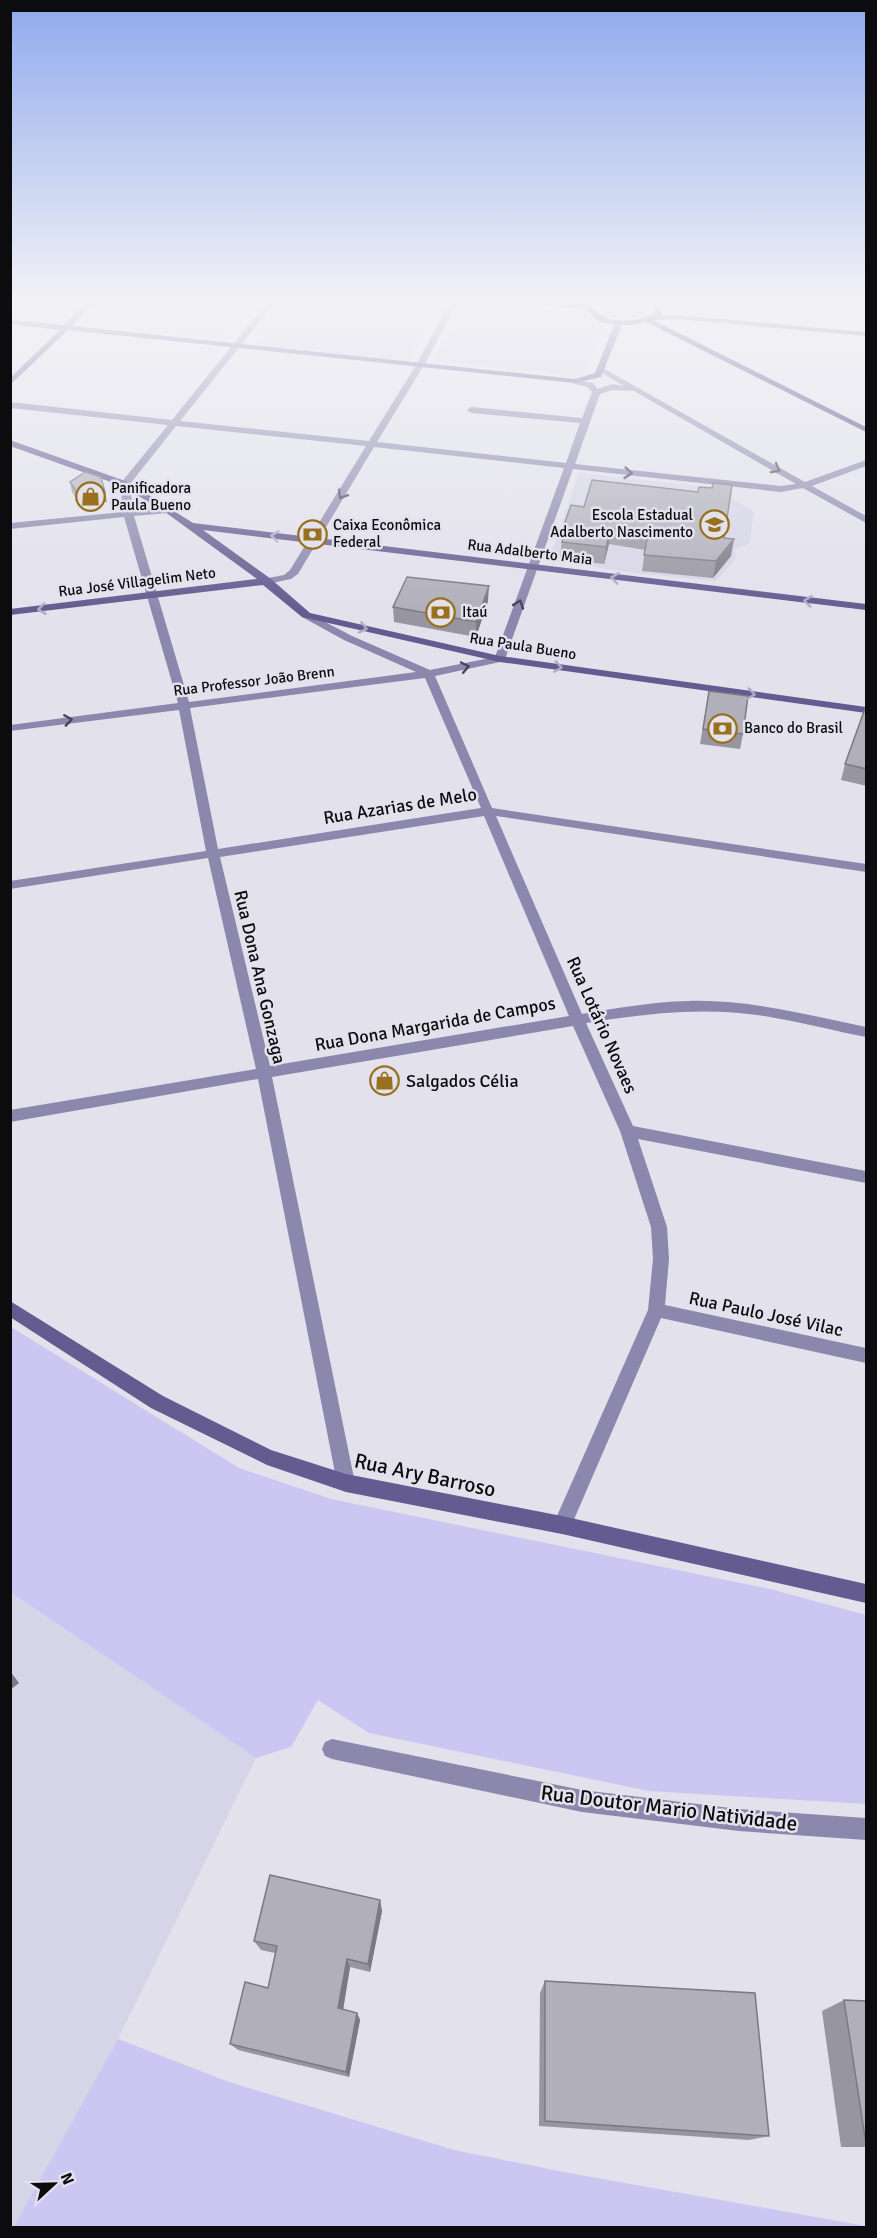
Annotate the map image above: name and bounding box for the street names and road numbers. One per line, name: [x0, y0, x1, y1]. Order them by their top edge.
street label: Rua Adalberto Maia: [467, 535, 593, 569]
street label: Rua José Villagelim Neto: [57, 563, 217, 601]
street label: Rua Paula Bueno: [468, 629, 578, 663]
street label: Rua Professor João Brenn: [172, 662, 336, 700]
street label: Rua Azarias de Melo: [322, 783, 478, 829]
street label: Rua Dona Ana Gonzaga: [229, 888, 291, 1066]
street label: Rua Lotário Novaes: [562, 953, 642, 1097]
street label: Rua Dona Margarida de Campos: [313, 992, 557, 1056]
street label: Rua Paulo José Vilac: [687, 1287, 845, 1341]
street label: Rua Ary Barroso: [352, 1447, 498, 1503]
street label: Rua Doutor Mario Natividade: [539, 1779, 799, 1837]

